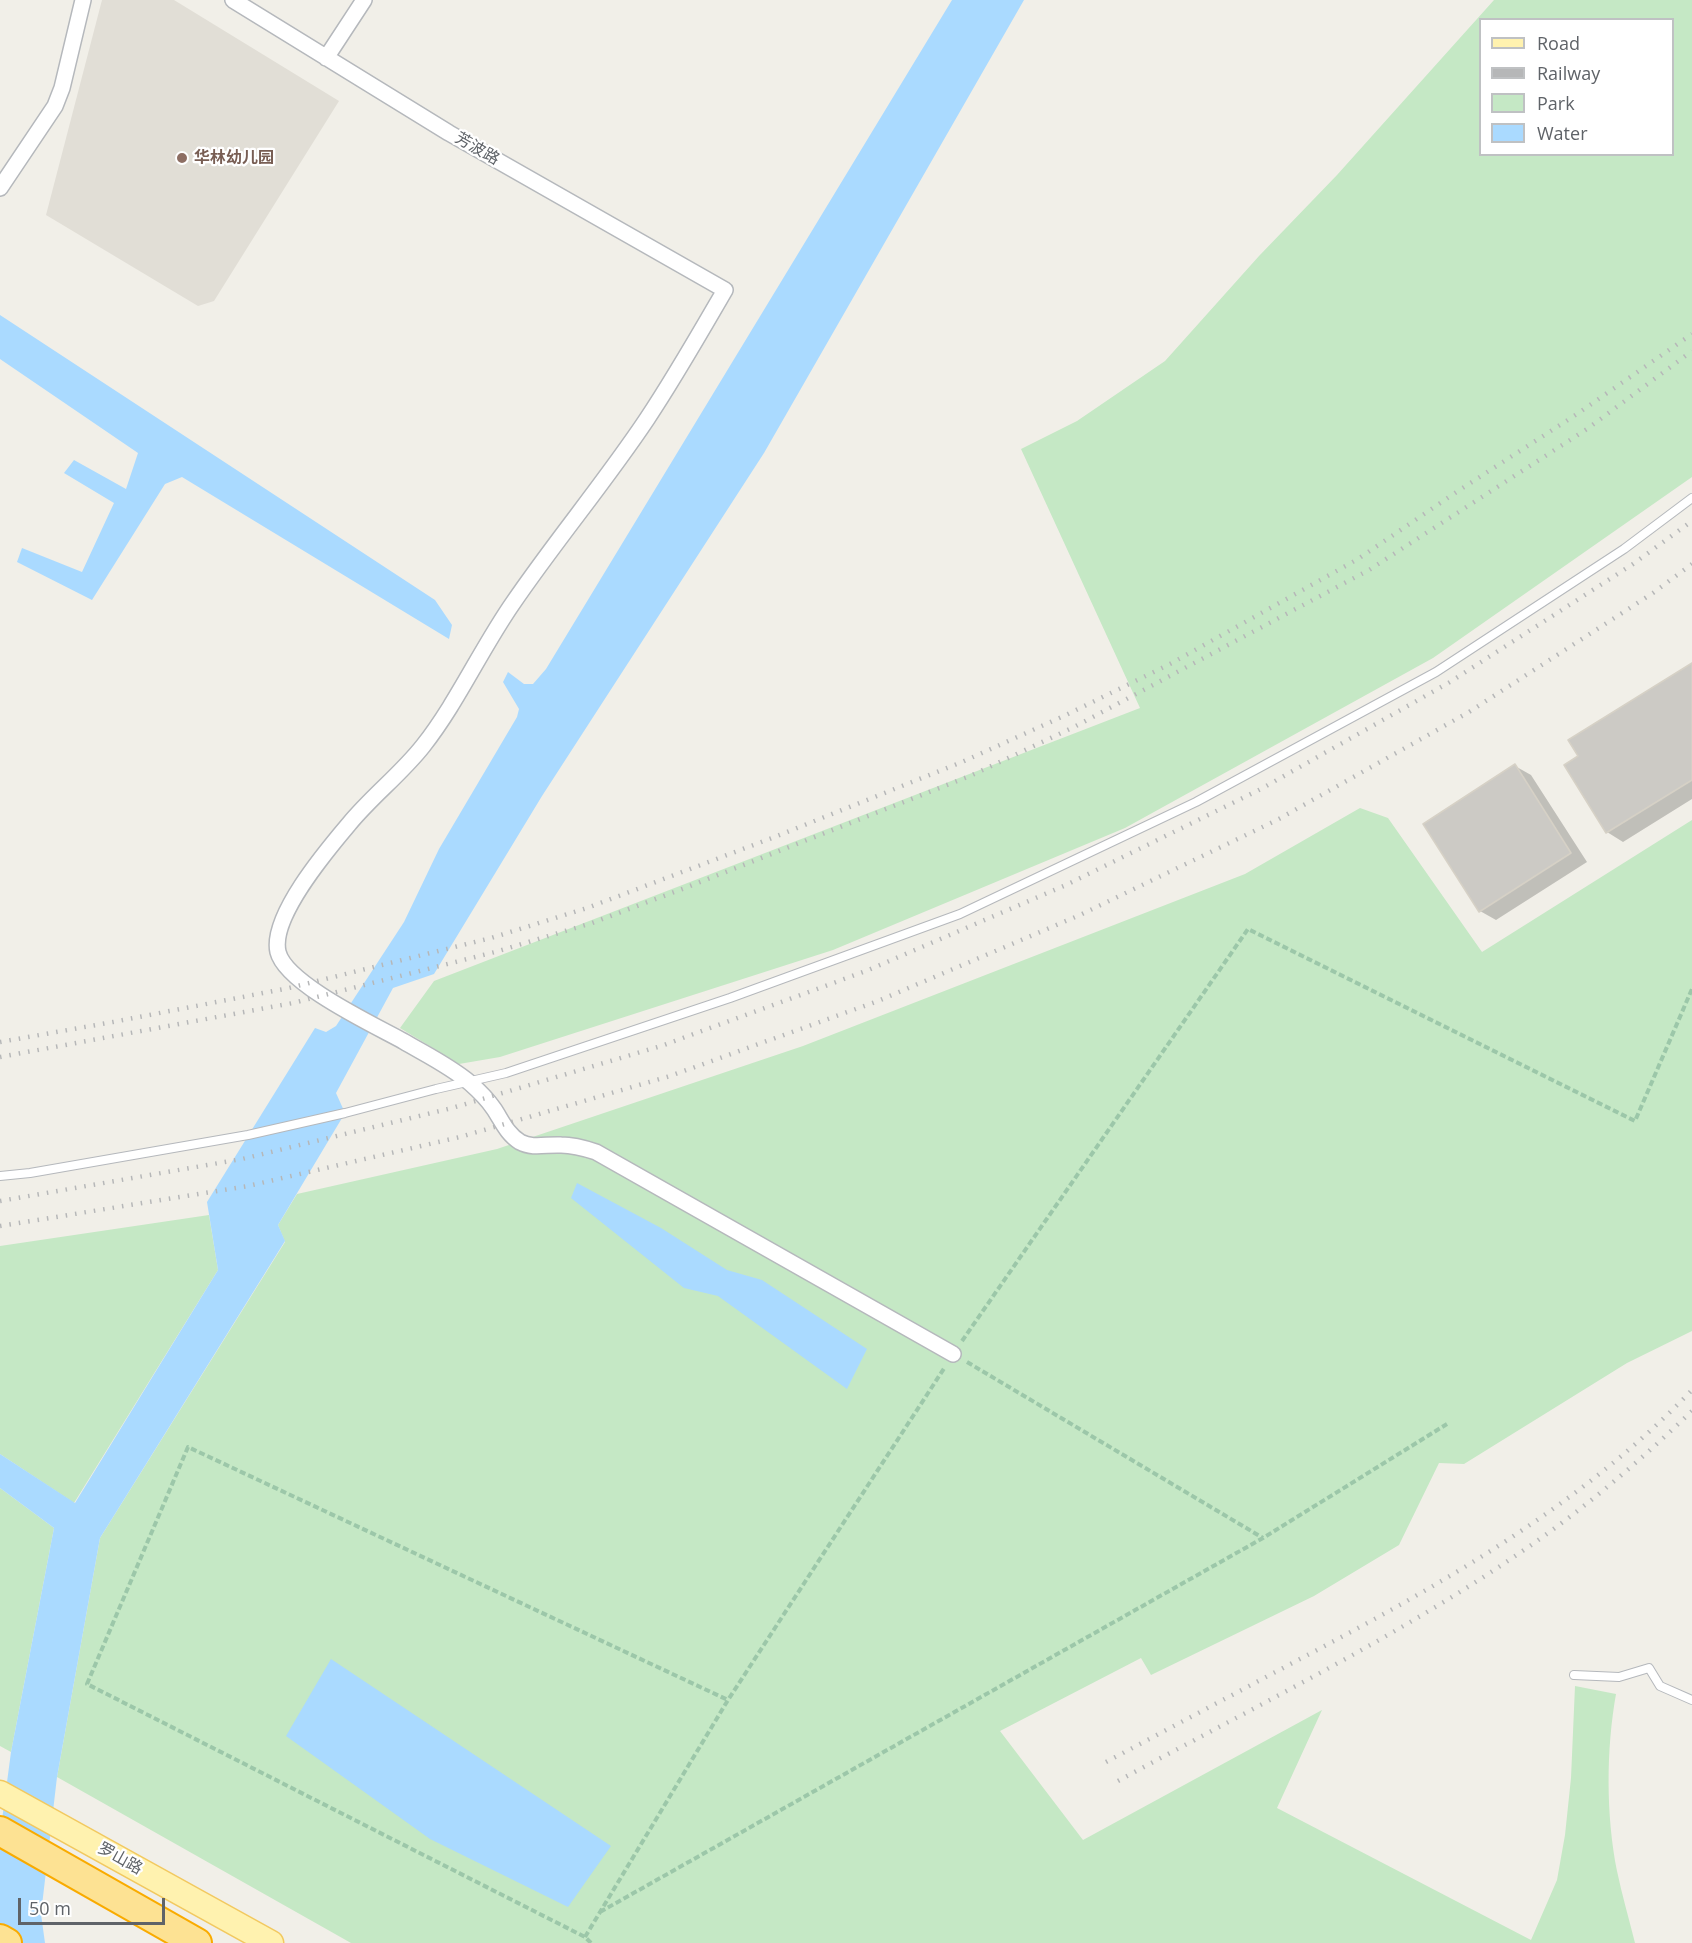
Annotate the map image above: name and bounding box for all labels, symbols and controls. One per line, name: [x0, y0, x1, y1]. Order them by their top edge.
legend: [1479, 18, 1674, 156]
text: Road: [1537, 31, 1580, 55]
text: Railway: [1537, 61, 1600, 85]
text: Park: [1537, 91, 1575, 115]
text: Water: [1537, 121, 1588, 145]
street label: 芳波路: [451, 129, 503, 169]
place label: 华林幼儿园: [194, 148, 274, 168]
marker: 华林幼儿园: [175, 151, 189, 165]
street label: 罗山路: [94, 1839, 146, 1879]
scale bar: [21, 1886, 168, 1924]
text: 50 m: [29, 1896, 71, 1920]

